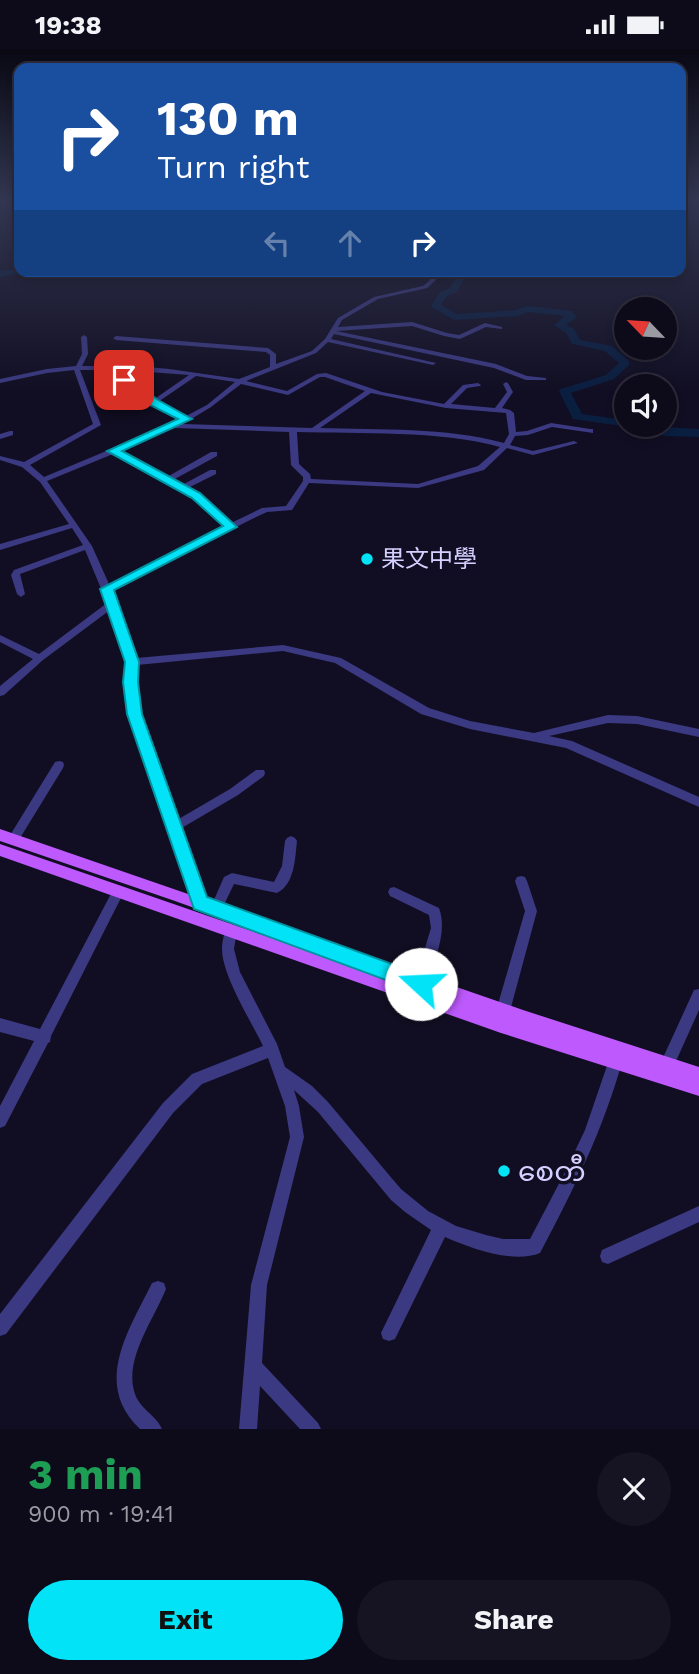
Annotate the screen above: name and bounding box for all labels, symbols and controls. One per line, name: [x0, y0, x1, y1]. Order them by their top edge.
text: 19:38: [35, 10, 102, 40]
text: 130 m: [157, 89, 299, 147]
icon: right: [42, 91, 133, 182]
text: Turn right: [157, 148, 309, 186]
icon: left: [258, 224, 296, 262]
icon: ahead: [331, 224, 369, 262]
icon: right: [404, 224, 442, 262]
north arrow: [614, 297, 677, 361]
map controls: [614, 297, 677, 437]
pin: [94, 350, 154, 410]
icon: arrive: [105, 361, 143, 399]
button: sound: [614, 374, 677, 437]
place label: 果文中學: [381, 545, 477, 573]
marker: 果文中學: [359, 551, 375, 567]
position arrow: [384, 947, 458, 1021]
place label: စေတီ: [518, 1154, 586, 1188]
marker: စေတီ: [496, 1163, 512, 1179]
text: 3 min: [28, 1450, 143, 1499]
button: close: [597, 1452, 671, 1526]
text: 900 m · 19:41: [28, 1501, 174, 1528]
button: Exit: [28, 1580, 343, 1660]
button: Share: [357, 1580, 671, 1660]

